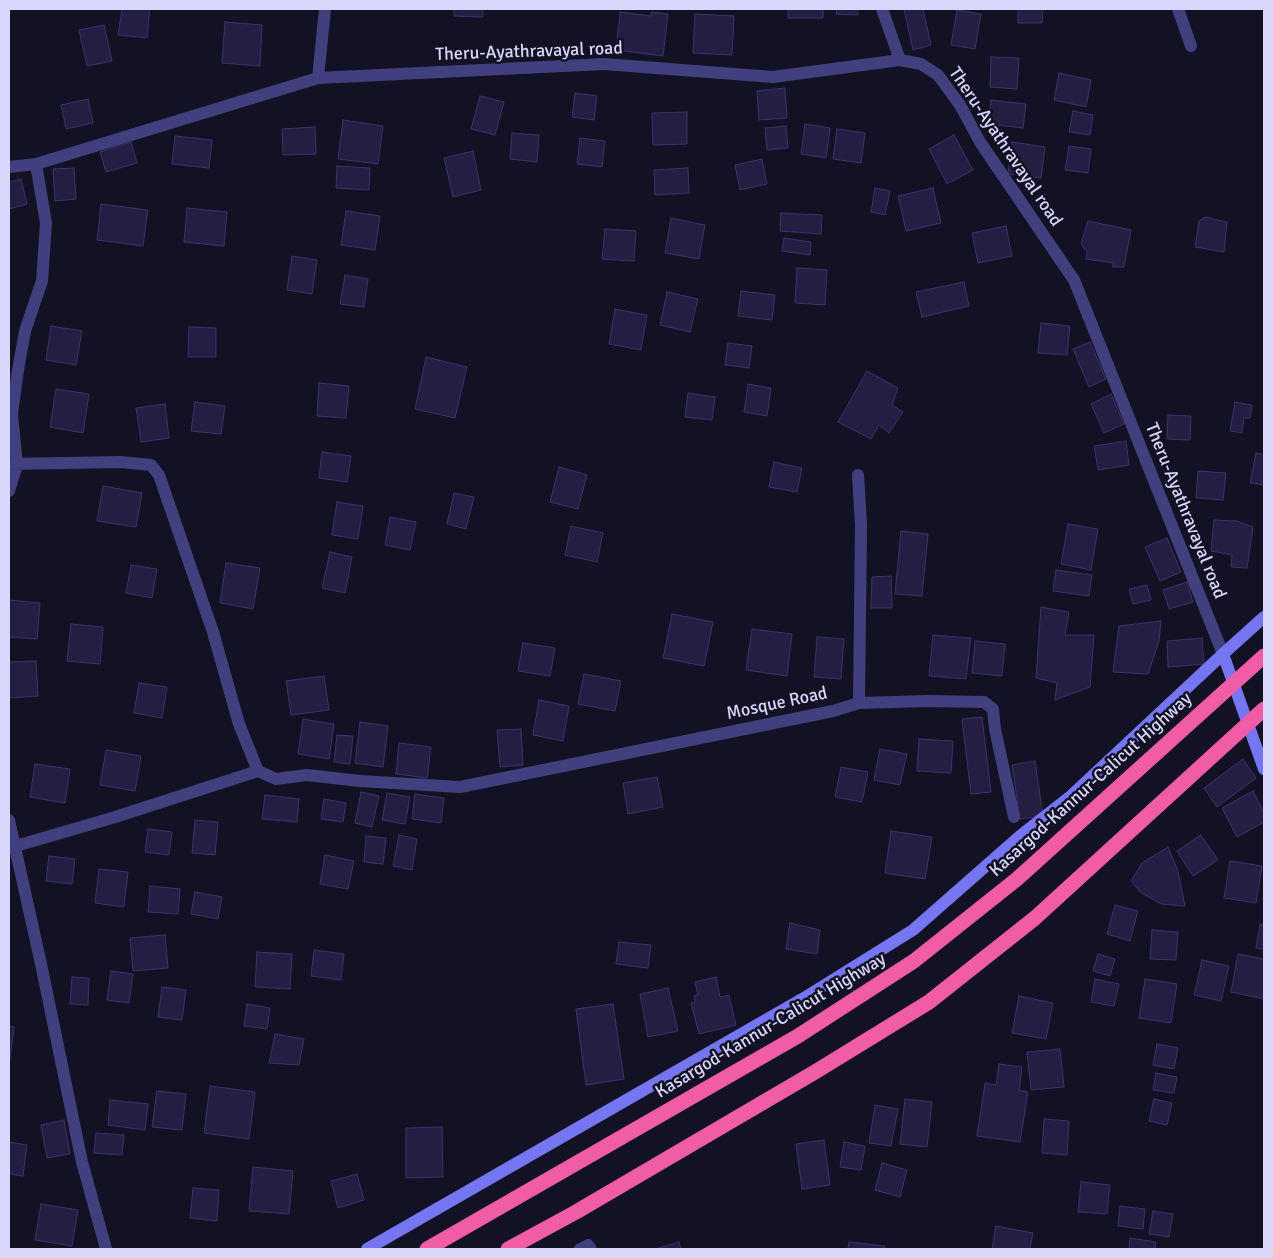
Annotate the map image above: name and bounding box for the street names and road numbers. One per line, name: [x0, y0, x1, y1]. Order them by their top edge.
street label: Theru-Ayathravayal road: [435, 38, 623, 66]
street label: Theru-Ayathravayal road: [944, 63, 1066, 231]
street label: Theru-Ayathravayal road: [1140, 420, 1230, 602]
street label: Mosque Road: [725, 683, 829, 725]
street label: Kasargod-Kannur-Calicut Highway: [985, 688, 1197, 882]
street label: Kasargod-Kannur-Calicut Highway: [652, 948, 890, 1104]

